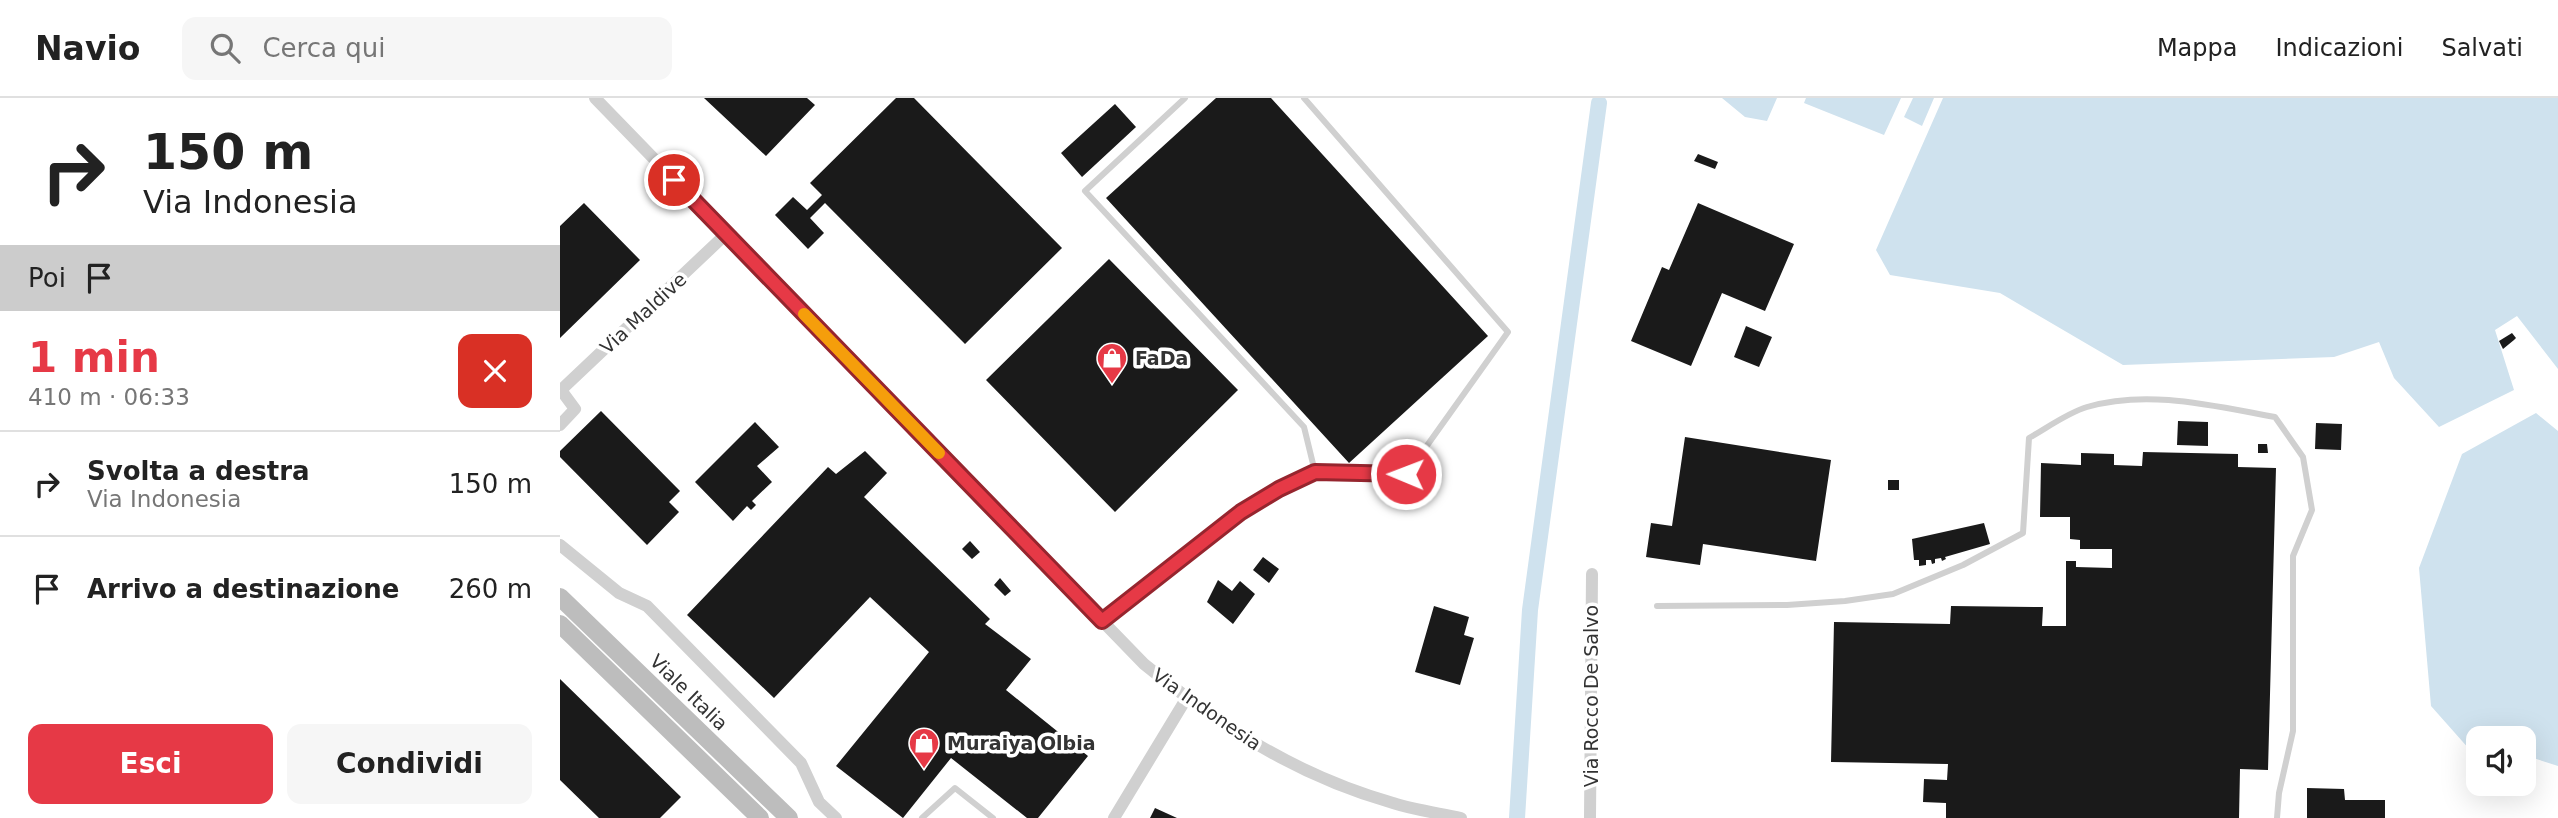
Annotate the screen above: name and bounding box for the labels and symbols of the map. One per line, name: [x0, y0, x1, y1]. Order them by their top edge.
pin: [644, 150, 704, 210]
street label: Via Maldive: [596, 268, 690, 358]
shop icon: FaDa: [1095, 341, 1129, 385]
place label: FaDa: [1135, 347, 1188, 369]
position arrow: [1369, 437, 1443, 511]
street label: Via Rocco De Salvo: [1580, 605, 1602, 787]
street label: Viale Italia: [646, 650, 732, 734]
street label: Via Indonesia: [1148, 663, 1266, 755]
shop icon: Muraiya Olbia: [907, 726, 941, 770]
place label: Muraiya Olbia: [947, 732, 1096, 754]

